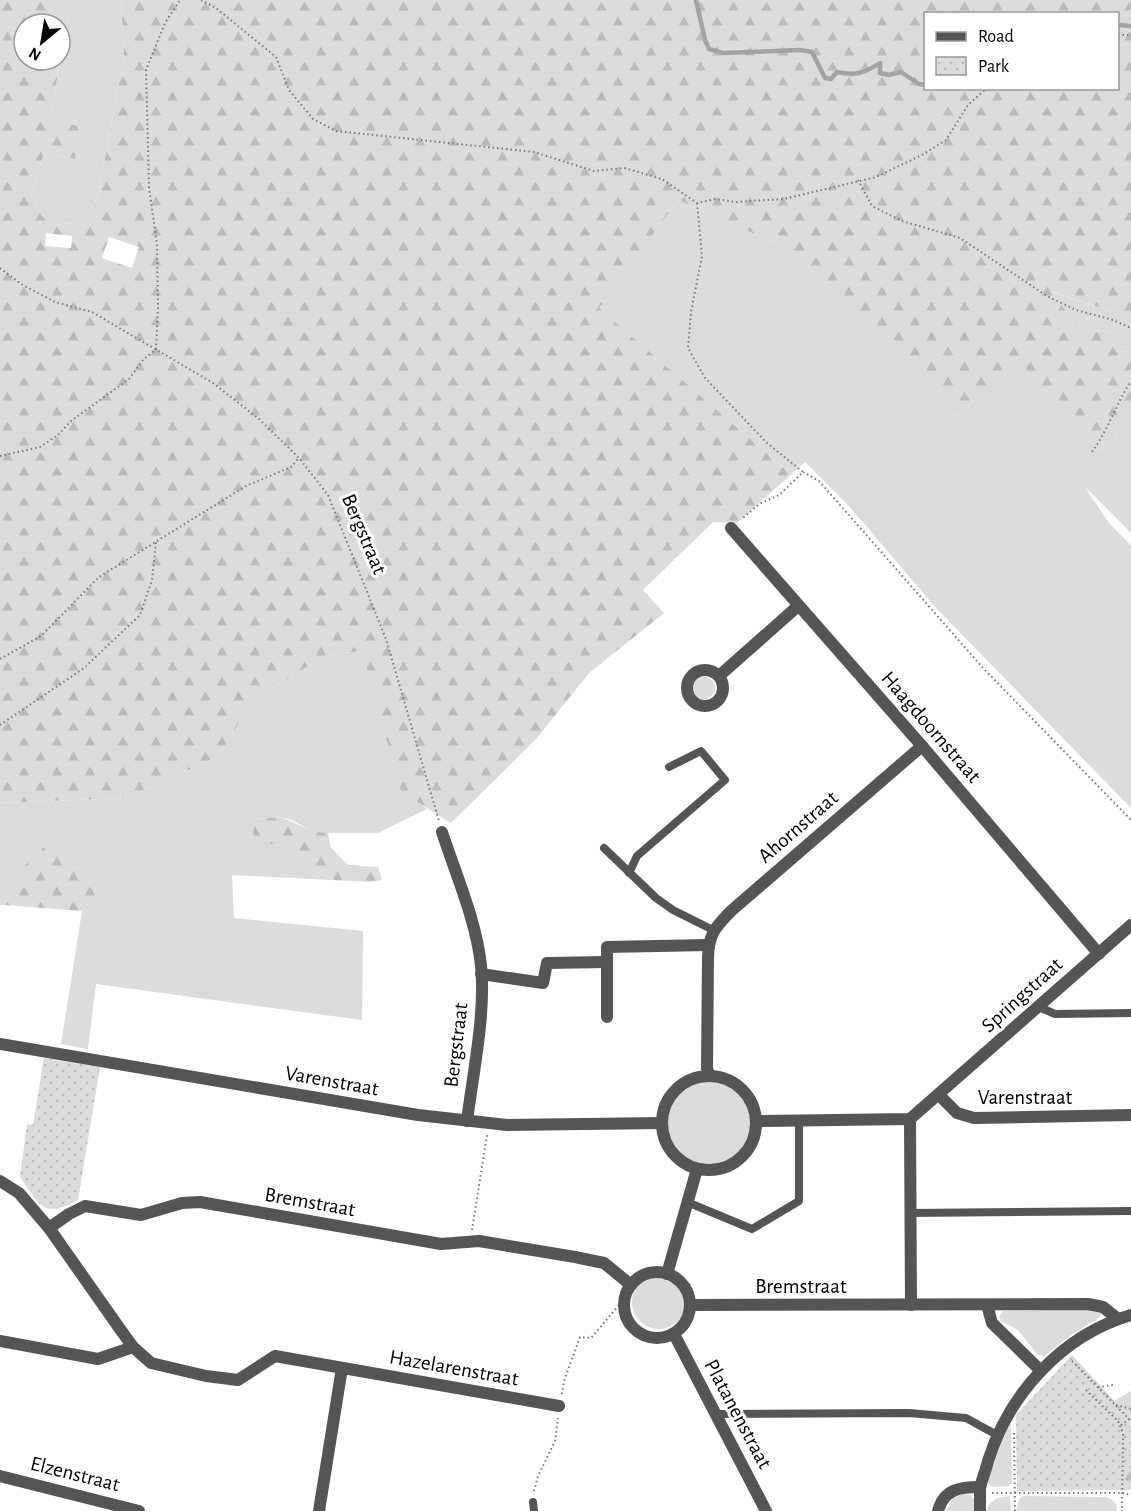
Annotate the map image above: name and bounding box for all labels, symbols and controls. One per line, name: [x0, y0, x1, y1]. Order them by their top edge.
north arrow: [12, 12, 72, 72]
legend: [924, 12, 1119, 90]
text: Road: [978, 28, 1014, 46]
text: N: [26, 44, 44, 64]
text: Park: [978, 58, 1010, 76]
street label: Bergstraat: [338, 491, 390, 577]
street label: Haagdoornstraat: [877, 667, 985, 787]
street label: Ahornstraat: [754, 787, 842, 867]
street label: Springstraat: [978, 953, 1067, 1036]
street label: Bergstraat: [440, 1001, 472, 1088]
street label: Varenstraat: [284, 1062, 381, 1100]
street label: Varenstraat: [978, 1087, 1073, 1108]
street label: Bremstraat: [263, 1184, 357, 1220]
street label: Bremstraat: [755, 1276, 847, 1297]
street label: Hazelarenstraat: [388, 1346, 521, 1390]
street label: Platanenstraat: [700, 1356, 776, 1472]
street label: Elzenstraat: [28, 1453, 122, 1495]

